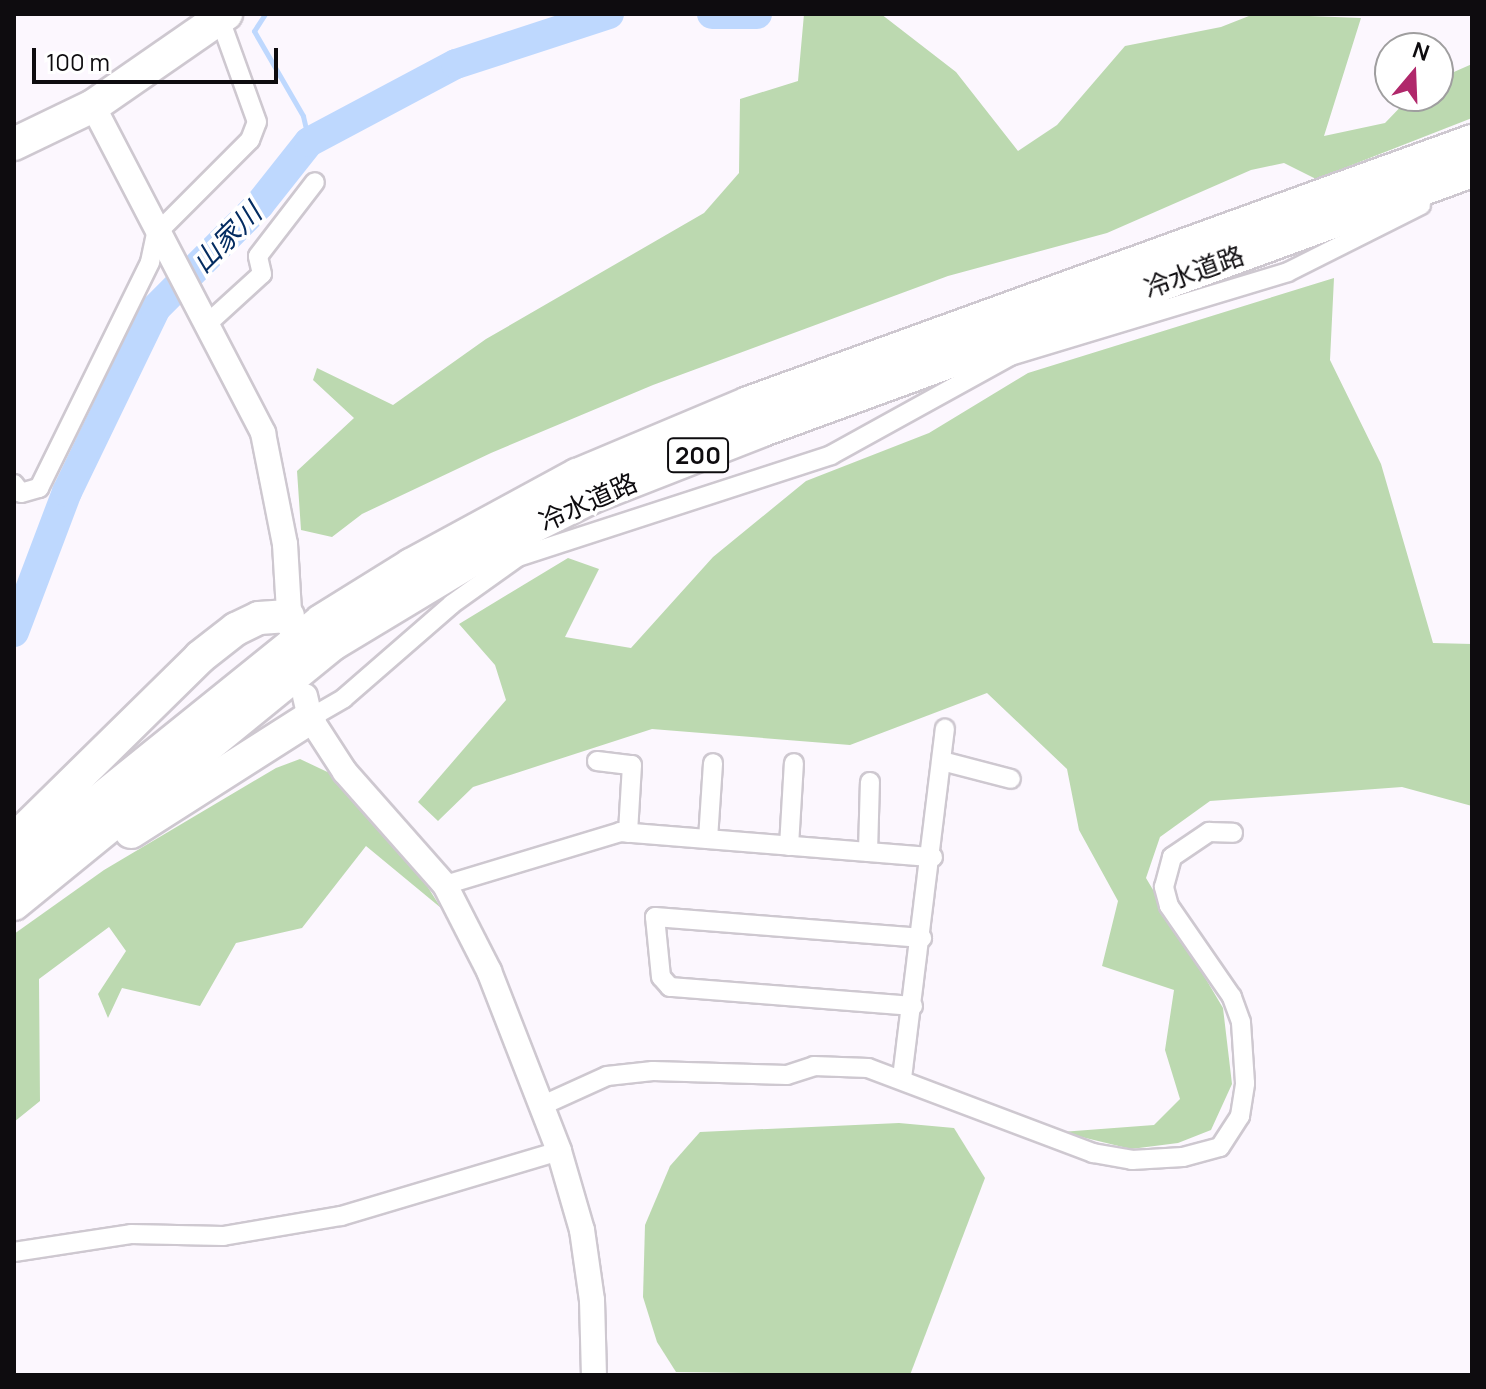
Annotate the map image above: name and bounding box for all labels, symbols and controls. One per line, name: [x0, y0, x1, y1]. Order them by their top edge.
scale bar: [36, 32, 282, 82]
north arrow: [1374, 32, 1454, 112]
text: N: [1409, 34, 1434, 68]
text: 100 m: [46, 45, 110, 78]
water label: 山家川: [184, 195, 268, 279]
street label: 冷水道路: [1140, 240, 1248, 304]
road number: 200: [666, 435, 730, 475]
street label: 冷水道路: [534, 467, 642, 537]

